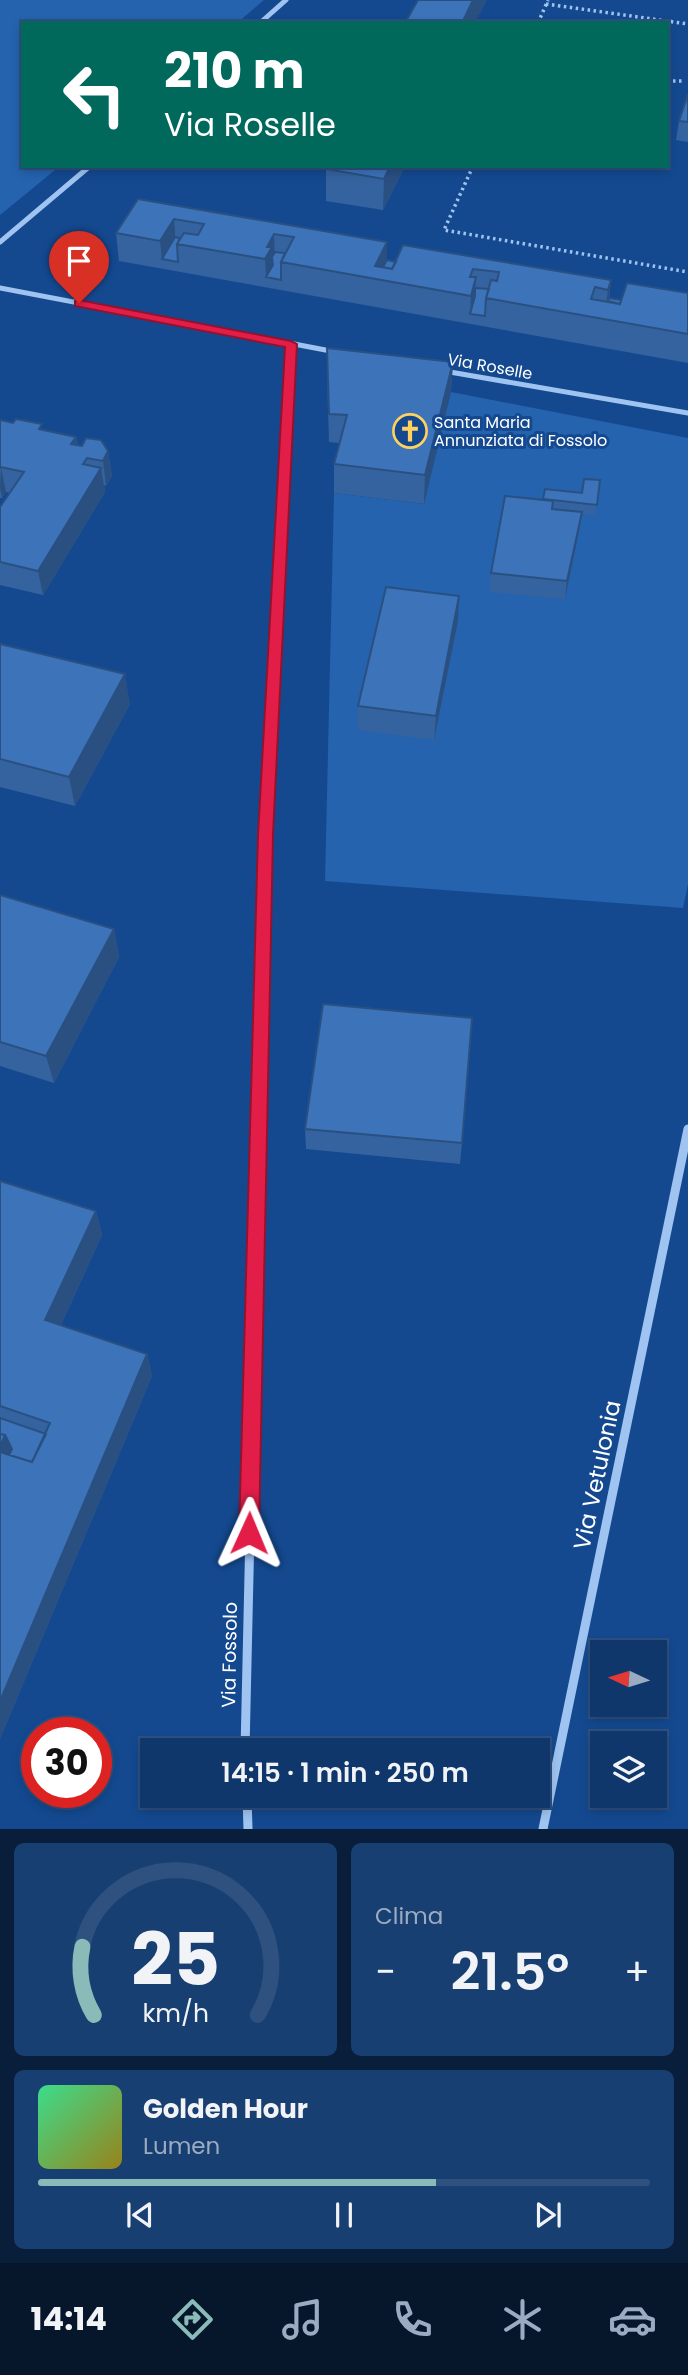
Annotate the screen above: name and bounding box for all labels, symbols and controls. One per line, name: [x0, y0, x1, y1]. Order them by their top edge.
text: 210 m: [164, 37, 305, 105]
icon: left: [49, 49, 140, 140]
text: Via Roselle: [164, 102, 336, 147]
pin: [49, 231, 109, 303]
icon: arrive: [60, 242, 98, 280]
street label: Via Roselle: [446, 348, 534, 385]
place label: Santa Maria Annunziata di Fossolo: [434, 411, 607, 452]
church icon: Santa Maria Annunziata di Fossolo: [391, 412, 429, 450]
street label: Via Vetulonia: [566, 1397, 628, 1553]
position arrow: [212, 1496, 286, 1570]
street label: Via Fossolo: [215, 1602, 244, 1708]
north arrow: [590, 1640, 667, 1717]
map controls: [590, 1640, 667, 1808]
speed limit sign: 30: [21, 1717, 112, 1808]
button: layers: [590, 1731, 667, 1808]
text: 14:15 · 1 min · 250 m: [221, 1755, 469, 1791]
text: Clima: [375, 1900, 443, 1932]
text: 25: [131, 1910, 220, 2011]
text: 21.5°: [451, 1935, 569, 2008]
text: −: [375, 1945, 396, 1998]
text: +: [624, 1945, 650, 1998]
text: km/h: [142, 1996, 209, 2031]
text: Golden Hour: [143, 2091, 308, 2127]
text: Lumen: [143, 2130, 220, 2162]
icon: previous: [121, 2196, 159, 2234]
icon: pause: [325, 2196, 363, 2234]
icon: next: [529, 2196, 567, 2234]
icon: directions: [168, 2295, 217, 2344]
icon: music: [278, 2295, 327, 2344]
icon: phone: [388, 2295, 437, 2344]
icon: climate: [498, 2295, 547, 2344]
icon: car: [608, 2295, 657, 2344]
text: 14:14: [31, 2296, 107, 2341]

